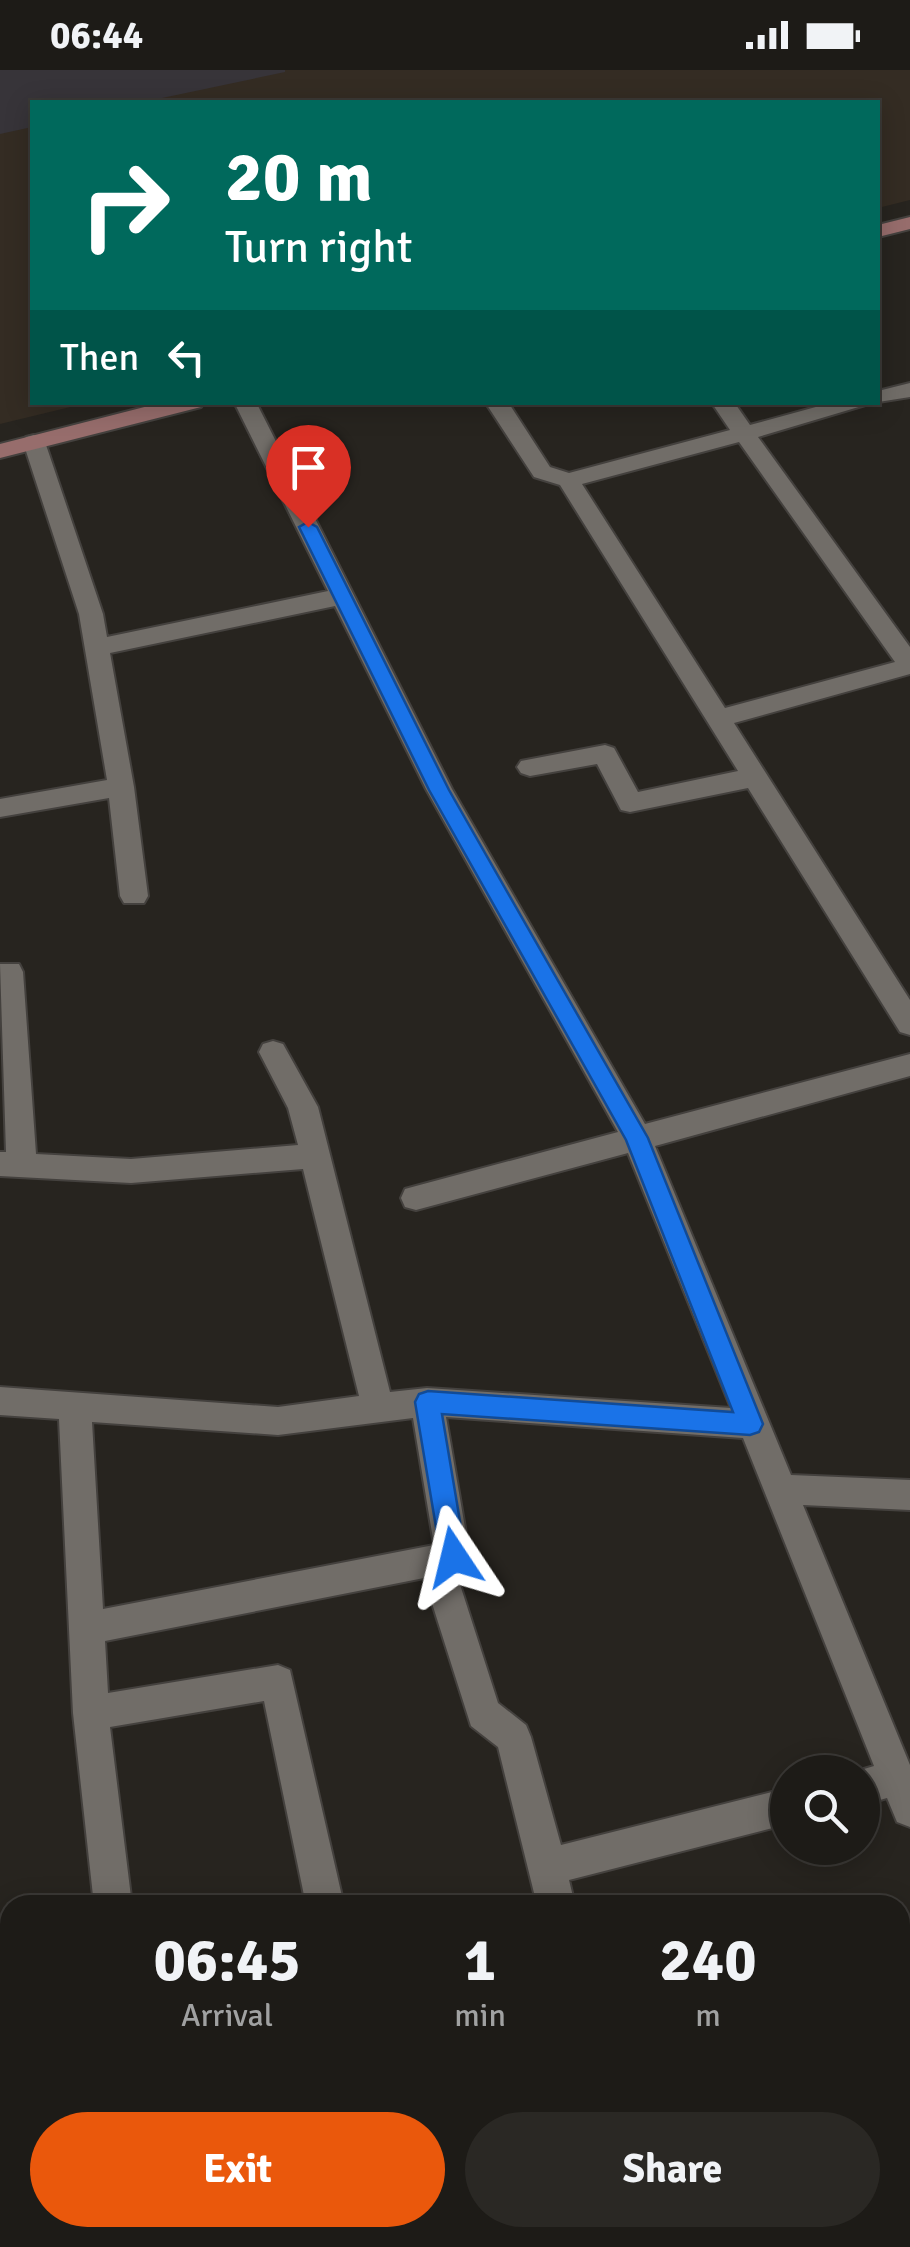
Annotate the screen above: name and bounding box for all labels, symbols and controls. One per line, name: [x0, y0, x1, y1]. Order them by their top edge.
text: 06:44: [50, 12, 143, 59]
text: 20 m: [225, 134, 373, 220]
icon: right: [60, 140, 190, 270]
text: Turn right: [225, 220, 413, 275]
icon: left: [159, 330, 214, 385]
text: Then: [60, 334, 139, 381]
pin: [266, 425, 351, 528]
icon: arrive: [281, 440, 336, 495]
position arrow: [402, 1505, 506, 1609]
map controls: [770, 1755, 880, 1865]
button: search: [770, 1755, 880, 1865]
text: 06:45: [153, 1924, 301, 1998]
text: 1: [464, 1924, 496, 1998]
text: 240: [659, 1924, 757, 1998]
text: Arrival: [181, 1996, 273, 2035]
text: min: [454, 1996, 506, 2035]
text: m: [695, 1996, 721, 2035]
button: Exit: [30, 2112, 445, 2227]
button: Share: [465, 2112, 880, 2227]

